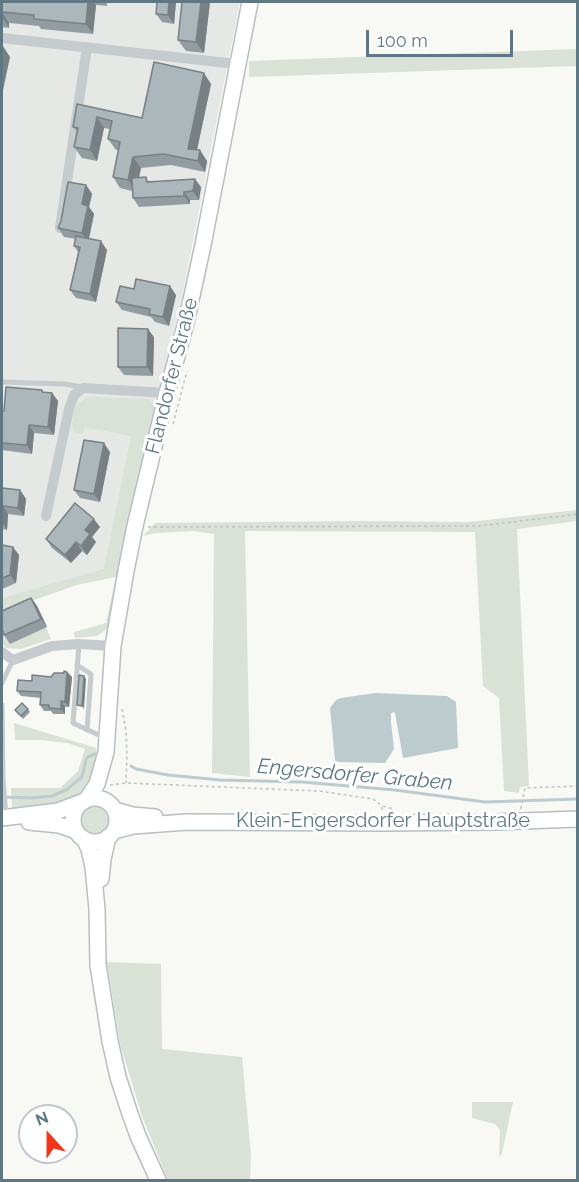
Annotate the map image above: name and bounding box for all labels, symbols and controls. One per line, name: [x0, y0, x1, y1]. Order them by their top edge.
scale bar: [369, 18, 516, 56]
text: 100 m: [377, 30, 428, 51]
street label: Flandorfer Straße: [141, 295, 203, 457]
water label: Engersdorfer Graben: [256, 754, 454, 796]
street label: Klein-Engersdorfer Hauptstraße: [236, 809, 530, 833]
north arrow: [18, 1104, 78, 1164]
text: N: [33, 1108, 51, 1130]

